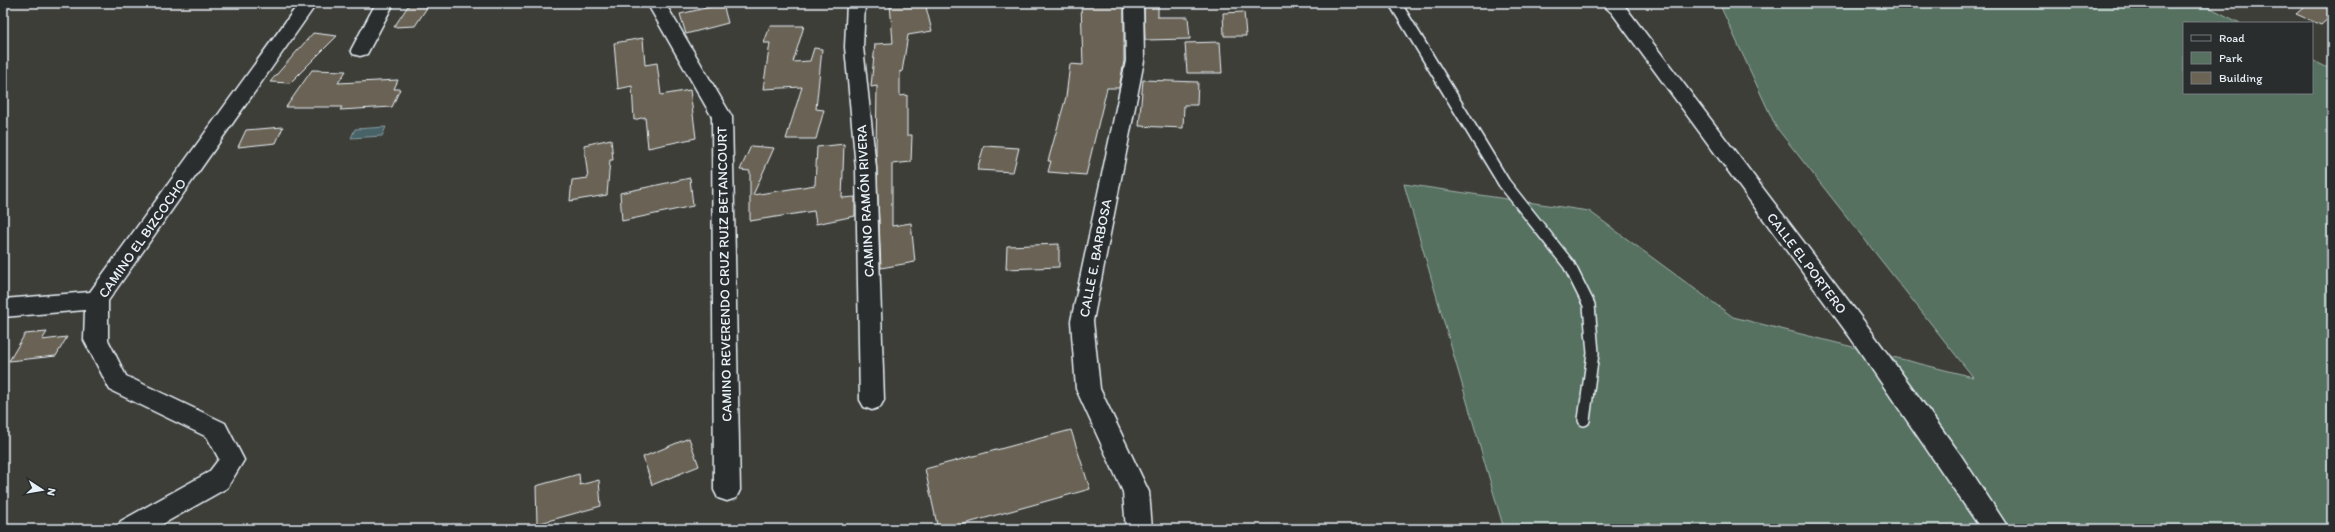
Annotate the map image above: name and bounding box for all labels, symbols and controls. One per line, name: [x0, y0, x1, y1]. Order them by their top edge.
legend: [2183, 22, 2313, 94]
text: Road: [2219, 31, 2245, 45]
text: Park: [2219, 51, 2243, 65]
text: Building: [2219, 71, 2263, 85]
street label: CAMINO RAMÓN RIVERA: [853, 124, 878, 278]
street label: CAMINO REVERENDO CRUZ RUIZ BETANCOURT: [713, 126, 736, 422]
street label: CAMINO EL BIZCOCHO: [95, 175, 190, 301]
street label: CALLE E. BARBOSA: [1076, 197, 1115, 319]
street label: CALLE EL PORTERO: [1763, 209, 1850, 317]
north arrow: [22, 470, 62, 510]
text: N: [44, 487, 58, 497]

